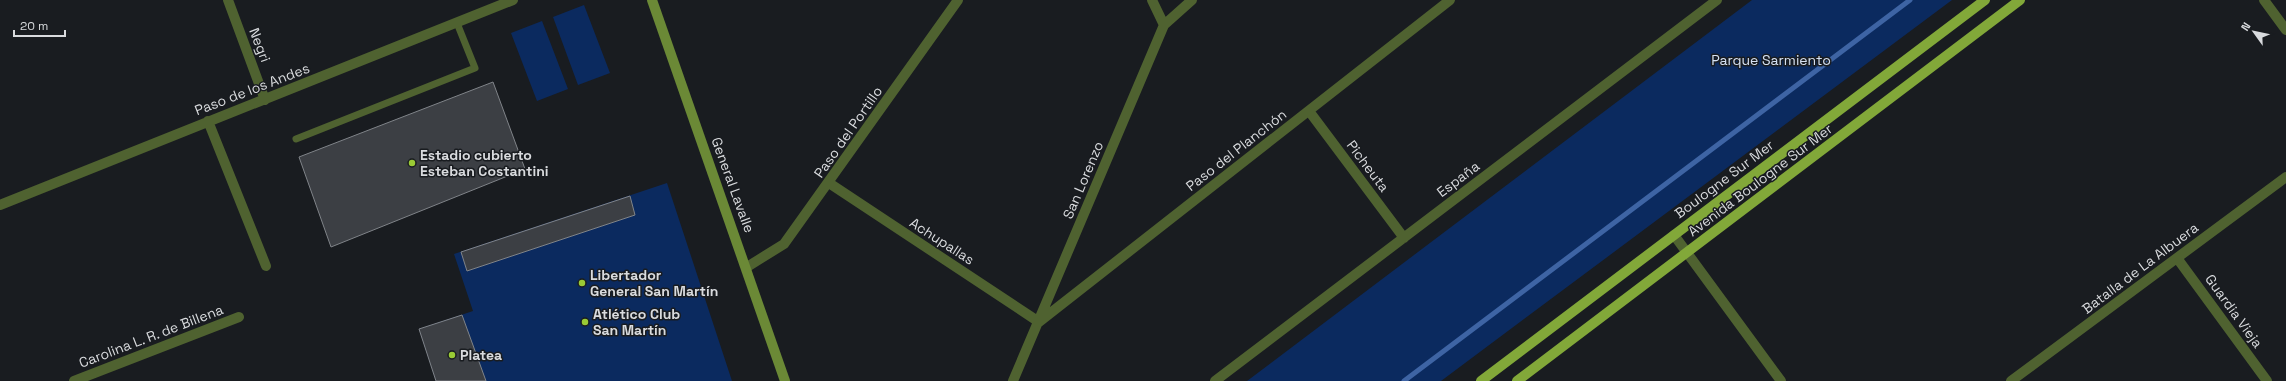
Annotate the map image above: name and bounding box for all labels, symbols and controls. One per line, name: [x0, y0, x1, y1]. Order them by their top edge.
scale bar: [14, 12, 65, 38]
north arrow: [2234, 12, 2274, 52]
text: 20 m: [20, 18, 48, 34]
text: N: [2238, 20, 2253, 33]
street label: Negri: [245, 25, 275, 65]
park label: Parque Sarmiento: [1711, 51, 1831, 69]
street label: Paso de los Andes: [192, 59, 312, 119]
street label: Paso del Portillo: [810, 83, 886, 181]
street label: Paso del Planchón: [1182, 105, 1290, 195]
street label: Avenida Boulogne Sur Mer: [1684, 120, 1836, 240]
street label: General Lavalle: [707, 135, 759, 235]
street label: Boulogne Sur Mer: [1671, 136, 1777, 222]
street label: Picheuta: [1343, 137, 1393, 195]
street label: San Lorenzo: [1059, 138, 1107, 222]
place label: Estadio cubierto Esteban Costantini: [420, 146, 549, 180]
street label: España: [1433, 157, 1483, 201]
marker: Estadio cubierto Esteban Costantini: [407, 158, 417, 168]
street label: Achupallas: [906, 213, 978, 269]
street label: Batalla de La Albuera: [2078, 218, 2202, 318]
place label: Libertador General San Martín: [590, 266, 718, 300]
street label: Guardia Vieja: [2201, 271, 2267, 351]
marker: Libertador General San Martín: [577, 278, 587, 288]
street label: Carolina L. R. de Billena: [76, 300, 226, 372]
place label: Atlético Club San Martín: [593, 305, 680, 339]
marker: Atlético Club San Martín: [580, 317, 590, 327]
place label: Platea: [460, 346, 502, 364]
marker: Platea: [447, 350, 457, 360]

